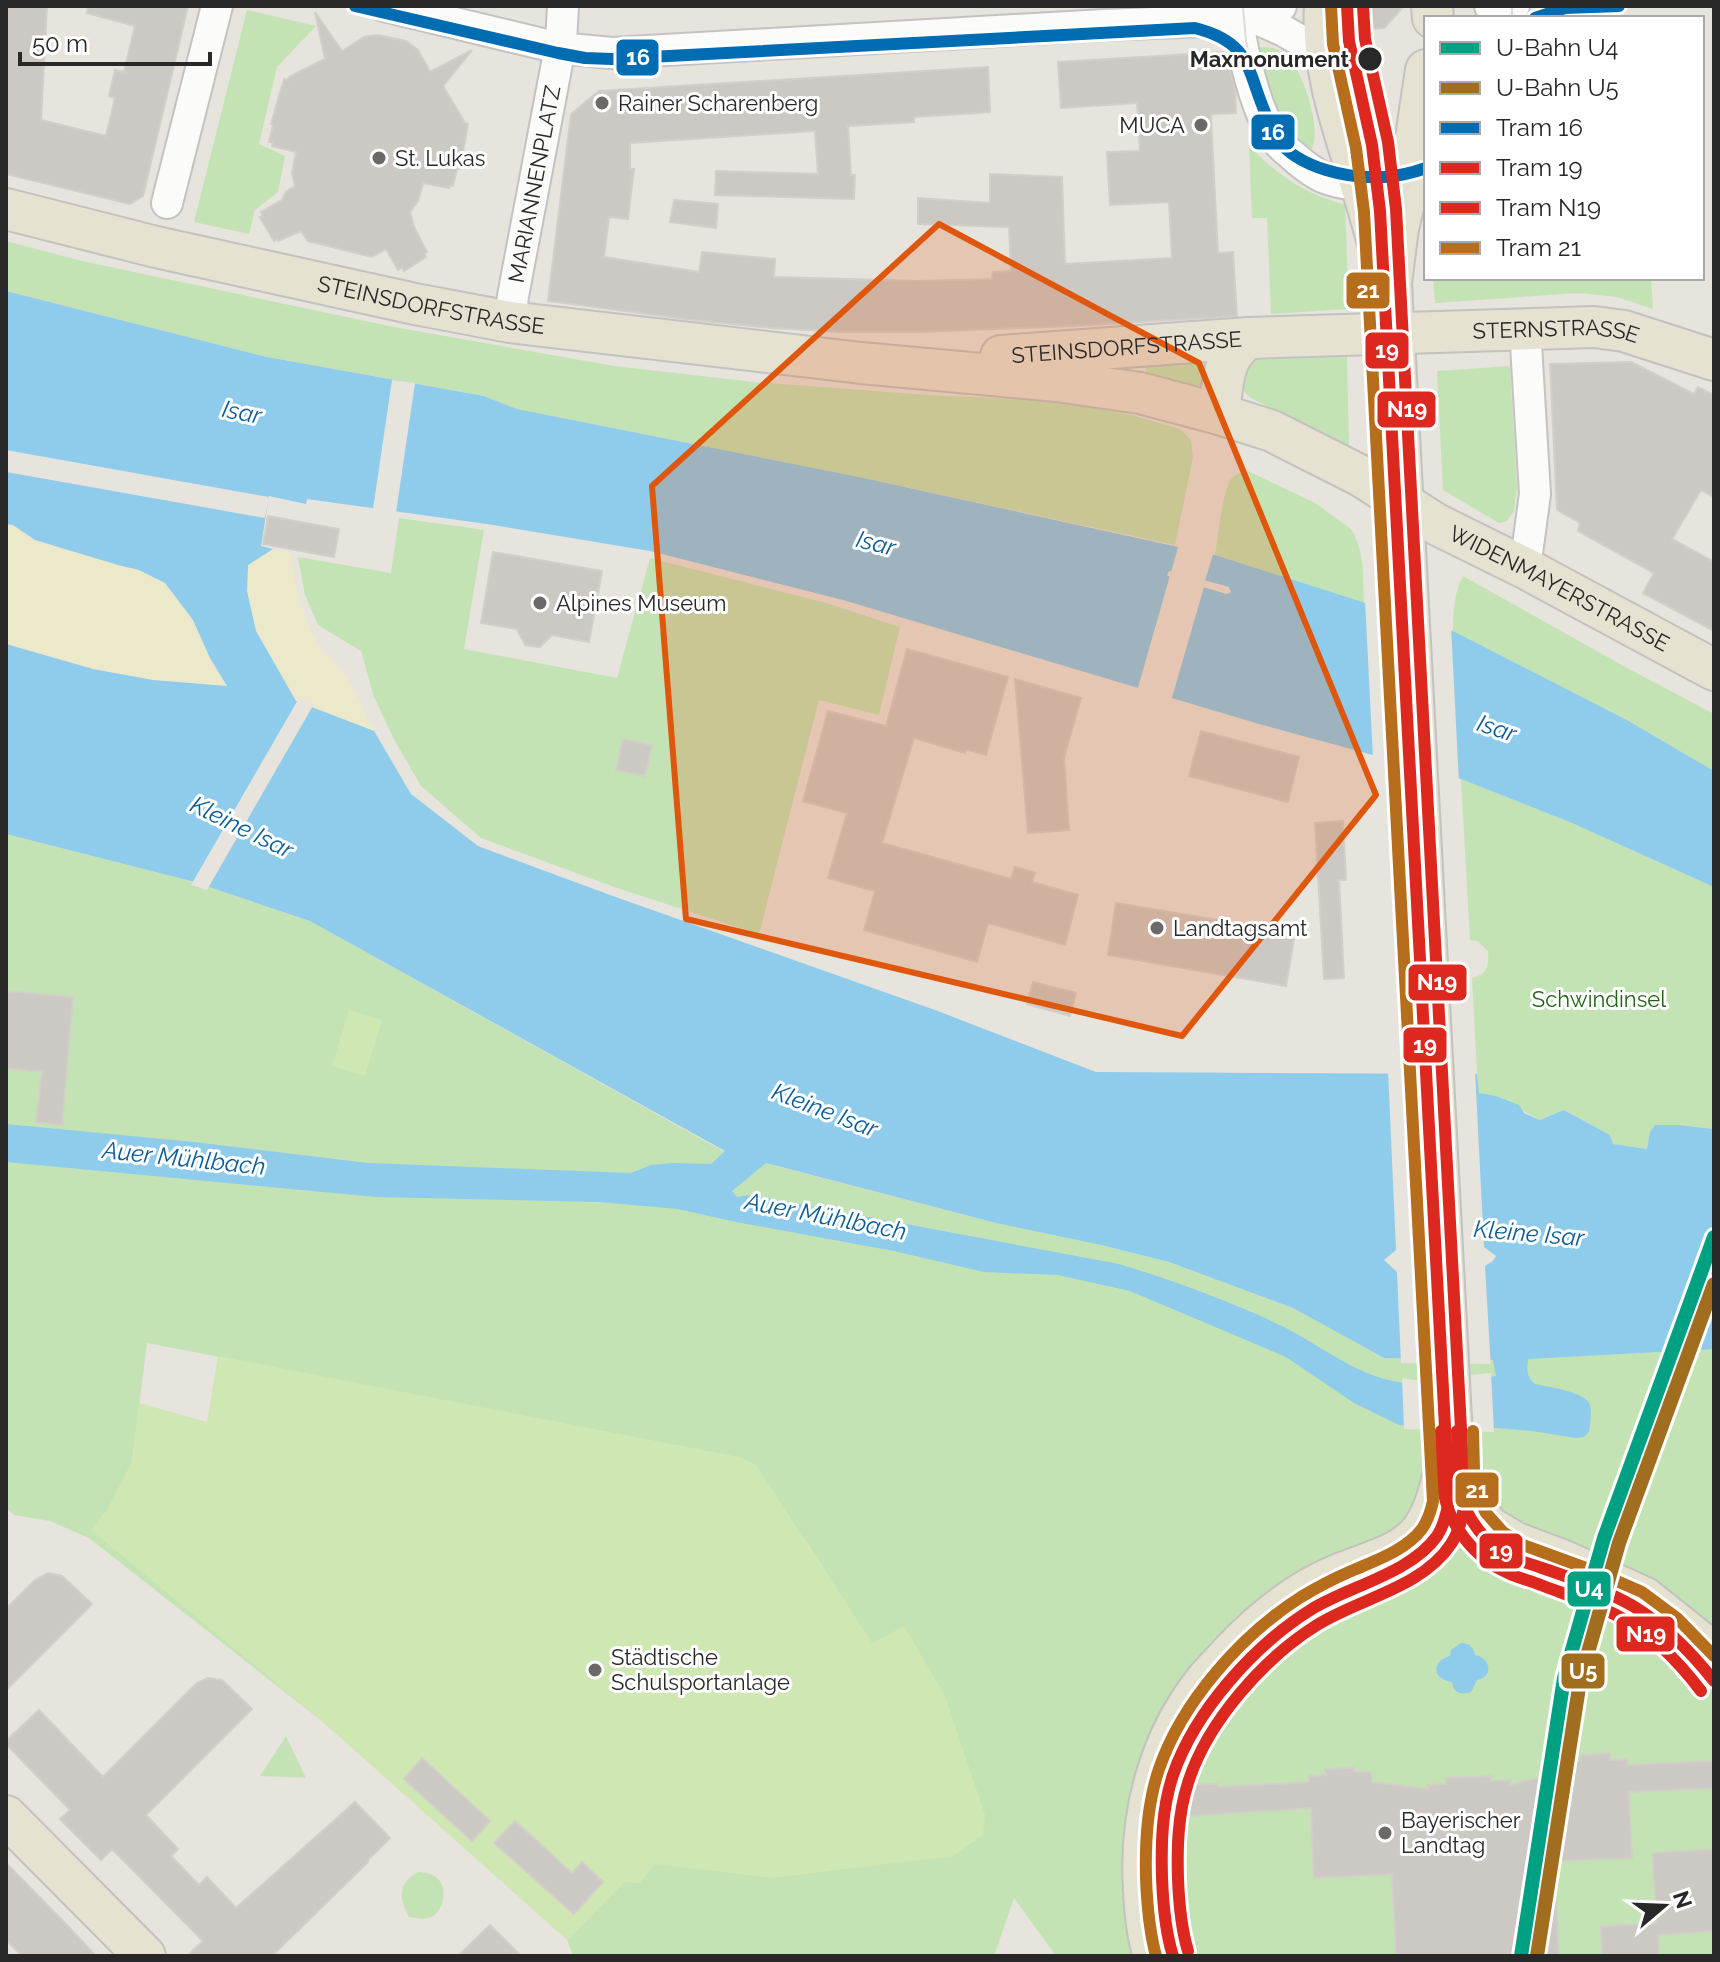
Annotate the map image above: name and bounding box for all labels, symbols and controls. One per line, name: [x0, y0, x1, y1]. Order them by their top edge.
scale bar: [20, 16, 210, 66]
legend: [1424, 16, 1704, 280]
text: 50 m: [32, 29, 88, 58]
text: U-Bahn U4: [1496, 33, 1618, 62]
line badge: 16: [615, 38, 660, 77]
text: 16: [626, 44, 650, 70]
marker: Maxmonument: [1356, 45, 1384, 73]
place label: Maxmonument: [1190, 46, 1350, 72]
text: U-Bahn U5: [1496, 73, 1619, 102]
street label: MARIANNENPLATZ: [503, 83, 566, 285]
place label: Rainer Scharenberg: [618, 90, 818, 116]
marker: Rainer Scharenberg: [593, 94, 611, 112]
place label: MUCA: [1119, 112, 1185, 138]
line badge: 16: [1250, 113, 1296, 151]
text: Tram 16: [1496, 113, 1583, 142]
marker: MUCA: [1192, 116, 1210, 134]
text: 16: [1261, 119, 1285, 145]
place label: St. Lukas: [395, 145, 485, 171]
marker: St. Lukas: [370, 149, 388, 167]
text: Tram 19: [1496, 153, 1582, 182]
text: Tram N19: [1496, 193, 1601, 222]
text: Tram 21: [1496, 233, 1581, 262]
street label: STEINSDORFSTRASSE: [315, 270, 546, 339]
line badge: 21: [1345, 271, 1391, 310]
text: 21: [1356, 277, 1380, 303]
street label: STERNSTRASSE: [1472, 314, 1643, 348]
street label: STEINSDORFSTRASSE: [1011, 326, 1243, 368]
line badge: 19: [1364, 331, 1410, 370]
text: 19: [1375, 337, 1399, 363]
line badge: N19: [1376, 390, 1437, 429]
water label: Isar: [220, 394, 265, 430]
text: N19: [1387, 396, 1427, 422]
street label: WIDENMAYERSTRASSE: [1445, 520, 1674, 657]
water label: Isar: [853, 524, 899, 562]
place label: Alpines Museum: [556, 590, 726, 616]
marker: Alpines Museum: [531, 594, 549, 612]
water label: Isar: [1474, 708, 1521, 748]
water label: Kleine Isar: [186, 790, 299, 865]
place label: Landtagsamt: [1173, 915, 1308, 941]
marker: Landtagsamt: [1148, 919, 1166, 937]
line badge: N19: [1407, 963, 1468, 1002]
text: N19: [1417, 969, 1457, 995]
park label: Schwindinsel: [1532, 986, 1666, 1012]
line badge: 19: [1402, 1026, 1448, 1064]
text: 19: [1413, 1032, 1437, 1058]
water label: Kleine Isar: [768, 1077, 883, 1144]
water label: Auer Mühlbach: [99, 1135, 267, 1181]
water label: Auer Mühlbach: [741, 1186, 909, 1246]
water label: Kleine Isar: [1473, 1214, 1586, 1252]
line badge: 21: [1454, 1471, 1500, 1509]
text: 21: [1465, 1477, 1489, 1503]
line badge: 19: [1478, 1532, 1524, 1570]
text: 19: [1489, 1538, 1513, 1564]
line badge: U4: [1566, 1570, 1612, 1608]
text: U4: [1575, 1576, 1603, 1602]
line badge: N19: [1615, 1615, 1676, 1653]
text: N19: [1626, 1621, 1666, 1647]
place label: Städtische Schulsportanlage: [611, 1644, 790, 1695]
line badge: U5: [1560, 1652, 1606, 1690]
text: U5: [1569, 1658, 1597, 1684]
marker: Städtische Schulsportanlage: [586, 1661, 604, 1679]
place label: Bayerischer Landtag: [1401, 1807, 1521, 1858]
marker: Bayerischer Landtag: [1376, 1824, 1394, 1842]
north arrow: [1624, 1866, 1704, 1946]
text: N: [1668, 1887, 1698, 1912]

